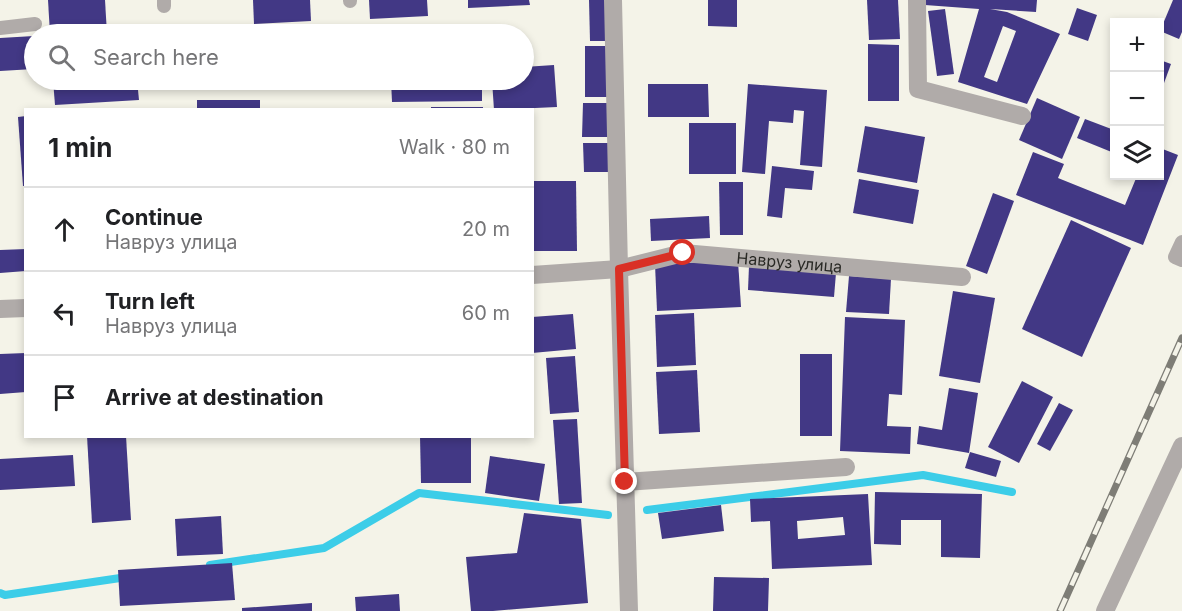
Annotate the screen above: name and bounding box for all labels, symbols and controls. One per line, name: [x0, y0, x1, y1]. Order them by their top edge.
map controls: [1110, 18, 1164, 180]
button: +: [1110, 18, 1164, 72]
search box: [24, 24, 534, 90]
icon: search: [45, 41, 78, 74]
text: Search here: [93, 44, 219, 70]
button: −: [1110, 72, 1164, 126]
button: layers: [1110, 126, 1164, 180]
text: 1 min: [48, 132, 112, 163]
text: Walk · 80 m: [399, 135, 510, 159]
text: Continue: [105, 204, 203, 230]
icon: ahead: [48, 213, 81, 246]
text: 20 m: [462, 217, 510, 241]
text: Навруз улица: [105, 230, 237, 254]
route start: [669, 239, 695, 265]
street label: Навруз улица: [736, 248, 843, 277]
text: Turn left: [105, 288, 195, 314]
icon: left: [48, 297, 81, 330]
text: 60 m: [462, 301, 510, 325]
text: Навруз улица: [105, 314, 237, 338]
icon: arrive: [48, 381, 81, 414]
text: Arrive at destination: [105, 384, 324, 410]
route end: [611, 468, 637, 494]

